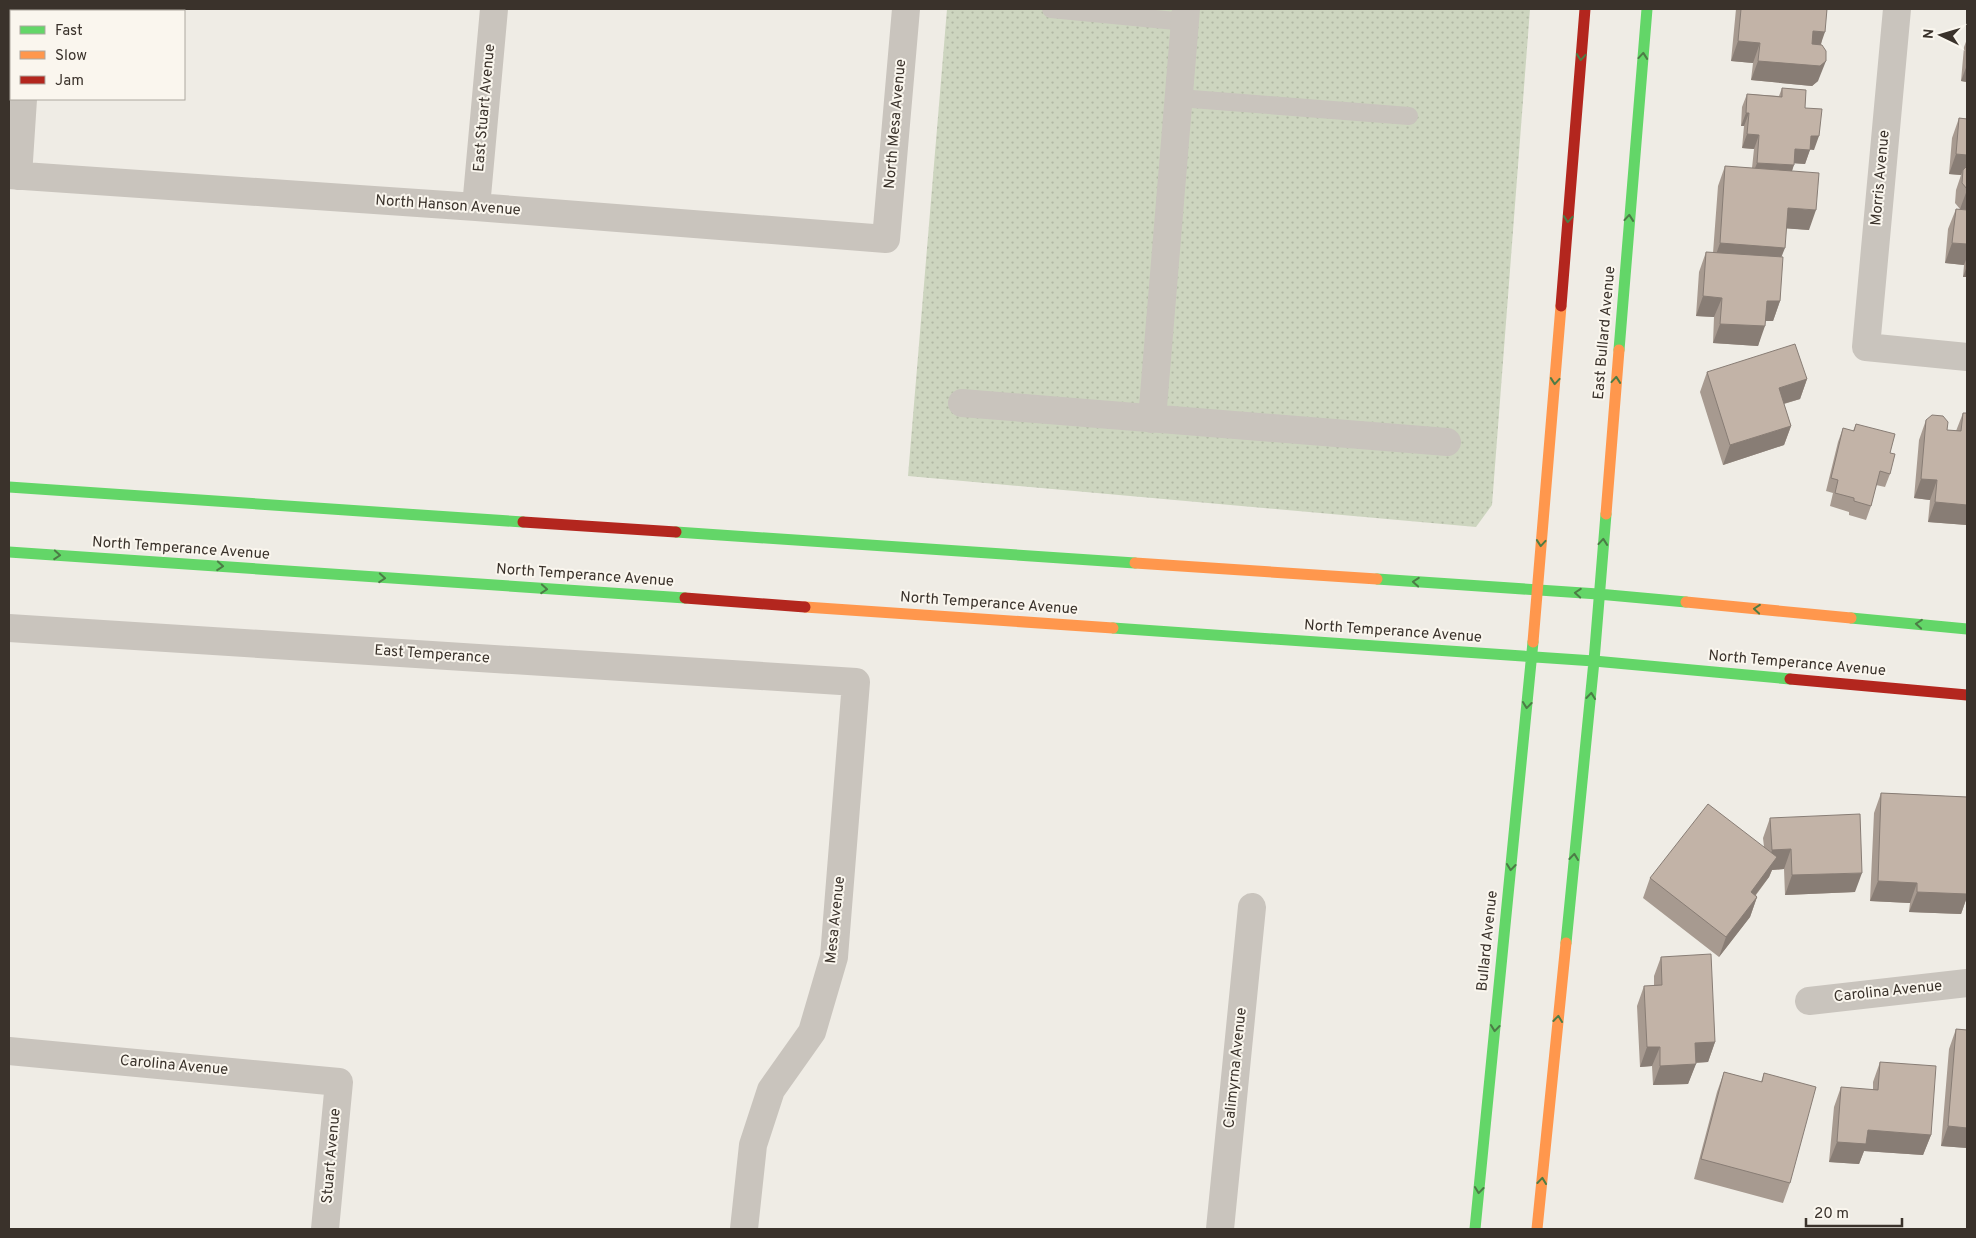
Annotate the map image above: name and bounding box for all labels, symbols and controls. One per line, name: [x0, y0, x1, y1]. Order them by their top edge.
legend: [10, 10, 185, 100]
north arrow: [1916, 10, 1966, 60]
text: Fast: [55, 22, 83, 41]
text: N: [1921, 28, 1938, 40]
street label: East Stuart Avenue: [470, 43, 500, 173]
text: Slow: [55, 47, 87, 66]
one-way arrow: [1637, 52, 1648, 60]
one-way arrow: [1576, 54, 1587, 62]
street label: North Mesa Avenue: [881, 58, 911, 190]
text: Jam: [55, 72, 84, 91]
street label: Morris Avenue: [1867, 129, 1895, 227]
street label: North Hanson Avenue: [375, 191, 521, 221]
one-way arrow: [1624, 214, 1635, 222]
one-way arrow: [1563, 216, 1574, 224]
street label: East Bullard Avenue: [1590, 265, 1620, 401]
one-way arrow: [1610, 376, 1621, 384]
one-way arrow: [1549, 378, 1560, 386]
street label: North Temperance Avenue: [91, 533, 271, 565]
one-way arrow: [1597, 538, 1608, 546]
one-way arrow: [1536, 539, 1547, 547]
one-way arrow: [54, 550, 62, 561]
street label: North Temperance Avenue: [495, 560, 675, 592]
one-way arrow: [216, 561, 224, 572]
one-way arrow: [378, 572, 386, 583]
one-way arrow: [1411, 576, 1419, 587]
one-way arrow: [540, 583, 548, 594]
one-way arrow: [1573, 587, 1581, 598]
street label: North Temperance Avenue: [899, 588, 1079, 620]
one-way arrow: [1753, 604, 1761, 615]
street label: North Temperance Avenue: [1303, 616, 1483, 648]
one-way arrow: [1914, 619, 1922, 630]
street label: East Temperance: [374, 641, 490, 669]
street label: North Temperance Avenue: [1707, 647, 1887, 681]
one-way arrow: [1585, 691, 1596, 699]
one-way arrow: [1522, 701, 1533, 709]
one-way arrow: [1568, 853, 1579, 861]
one-way arrow: [1506, 863, 1517, 871]
street label: Mesa Avenue: [822, 875, 850, 965]
street label: Bullard Avenue: [1473, 890, 1503, 992]
street label: Carolina Avenue: [1833, 977, 1943, 1007]
street label: Calimyrna Avenue: [1220, 1007, 1252, 1129]
one-way arrow: [1552, 1015, 1563, 1023]
one-way arrow: [1490, 1025, 1501, 1033]
street label: Carolina Avenue: [119, 1052, 229, 1080]
street label: Stuart Avenue: [318, 1108, 346, 1204]
one-way arrow: [1536, 1176, 1547, 1184]
one-way arrow: [1473, 1186, 1484, 1194]
scale bar: [1806, 1196, 1902, 1228]
text: 20 m: [1814, 1205, 1849, 1224]

